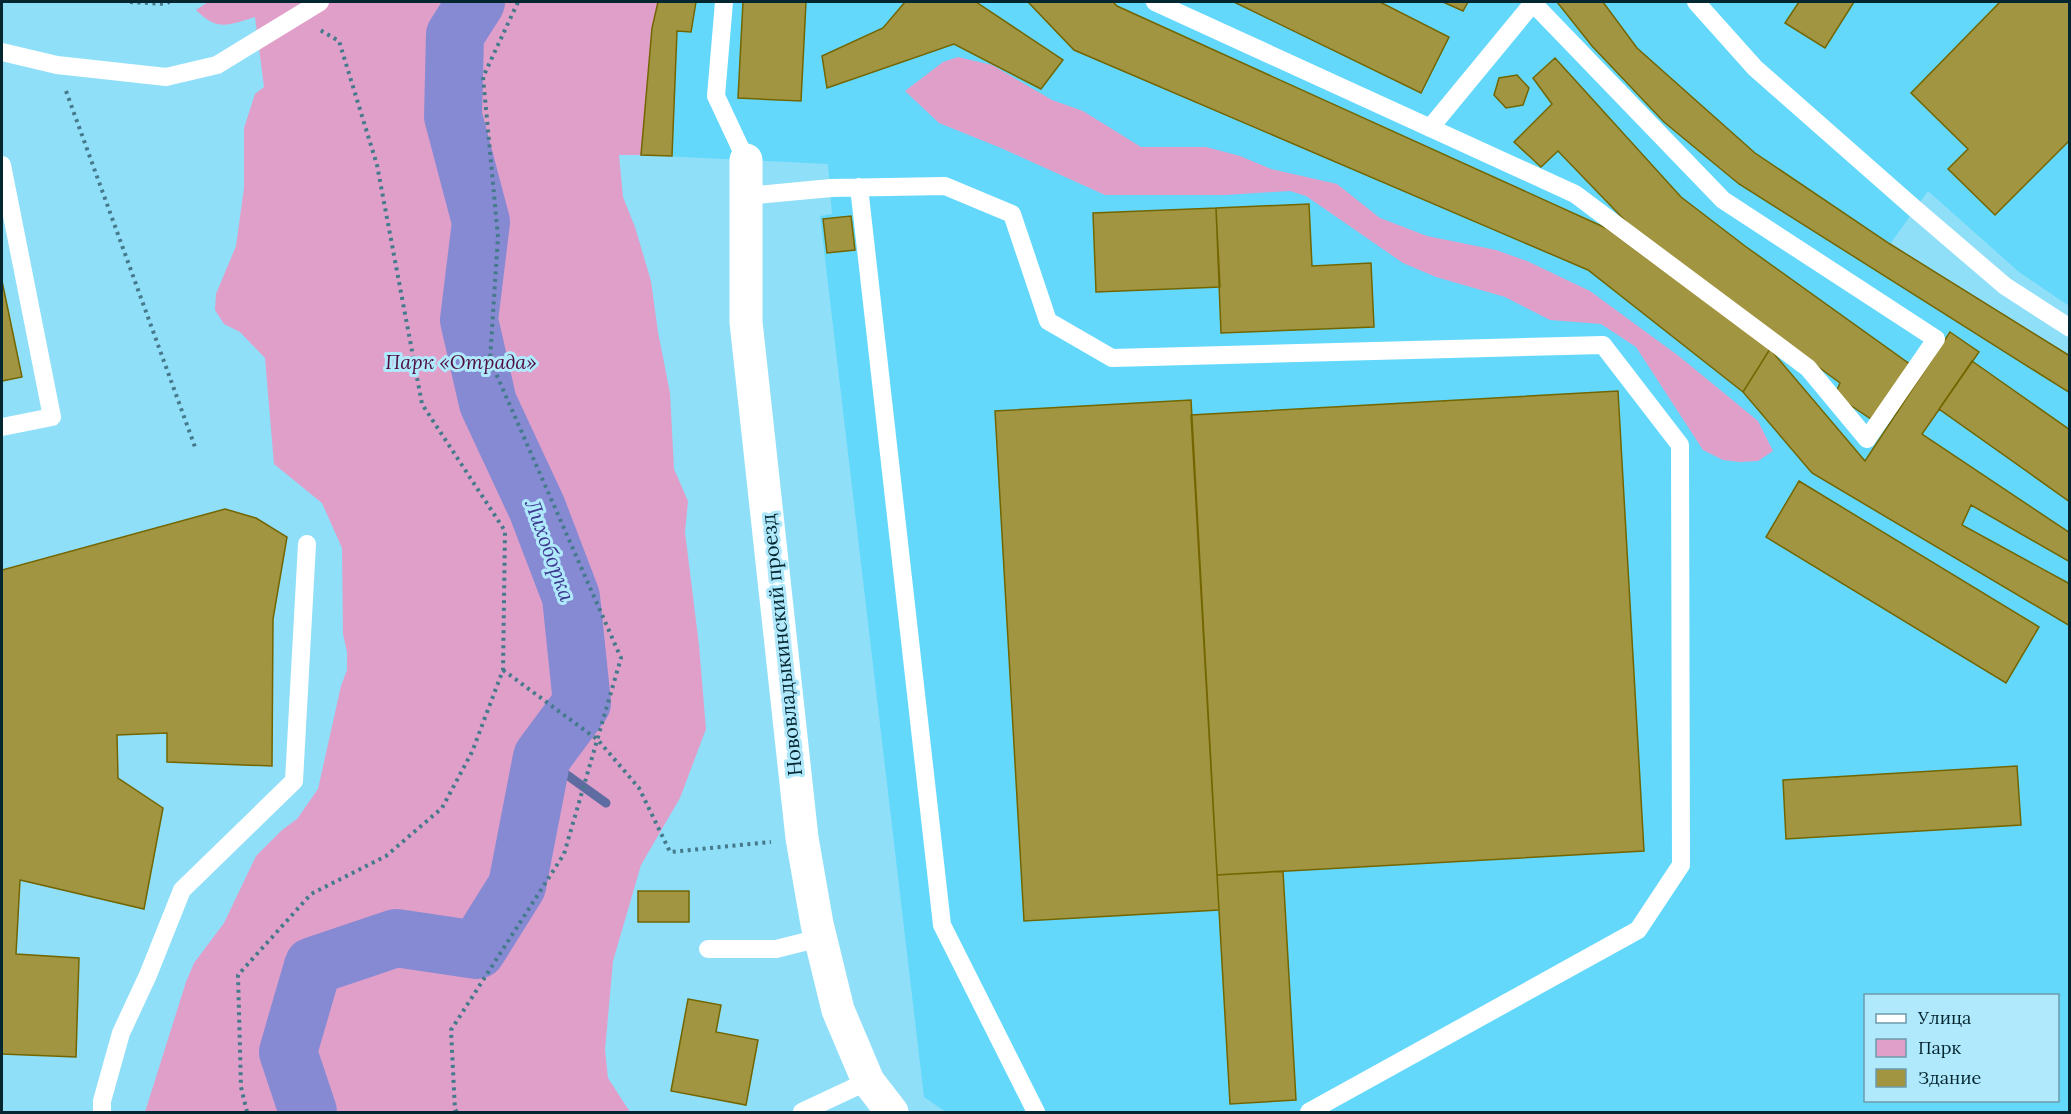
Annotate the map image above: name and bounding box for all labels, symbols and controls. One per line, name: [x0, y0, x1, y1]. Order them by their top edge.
park label: Парк «Отрада»: [385, 349, 537, 374]
water label: Лихоборка: [519, 495, 581, 605]
street label: Нововладыкинский проезд: [755, 513, 807, 777]
legend: [1864, 994, 2059, 1102]
text: Улица: [1917, 1006, 1971, 1029]
text: Парк: [1918, 1036, 1962, 1059]
text: Здание: [1918, 1066, 1981, 1089]

